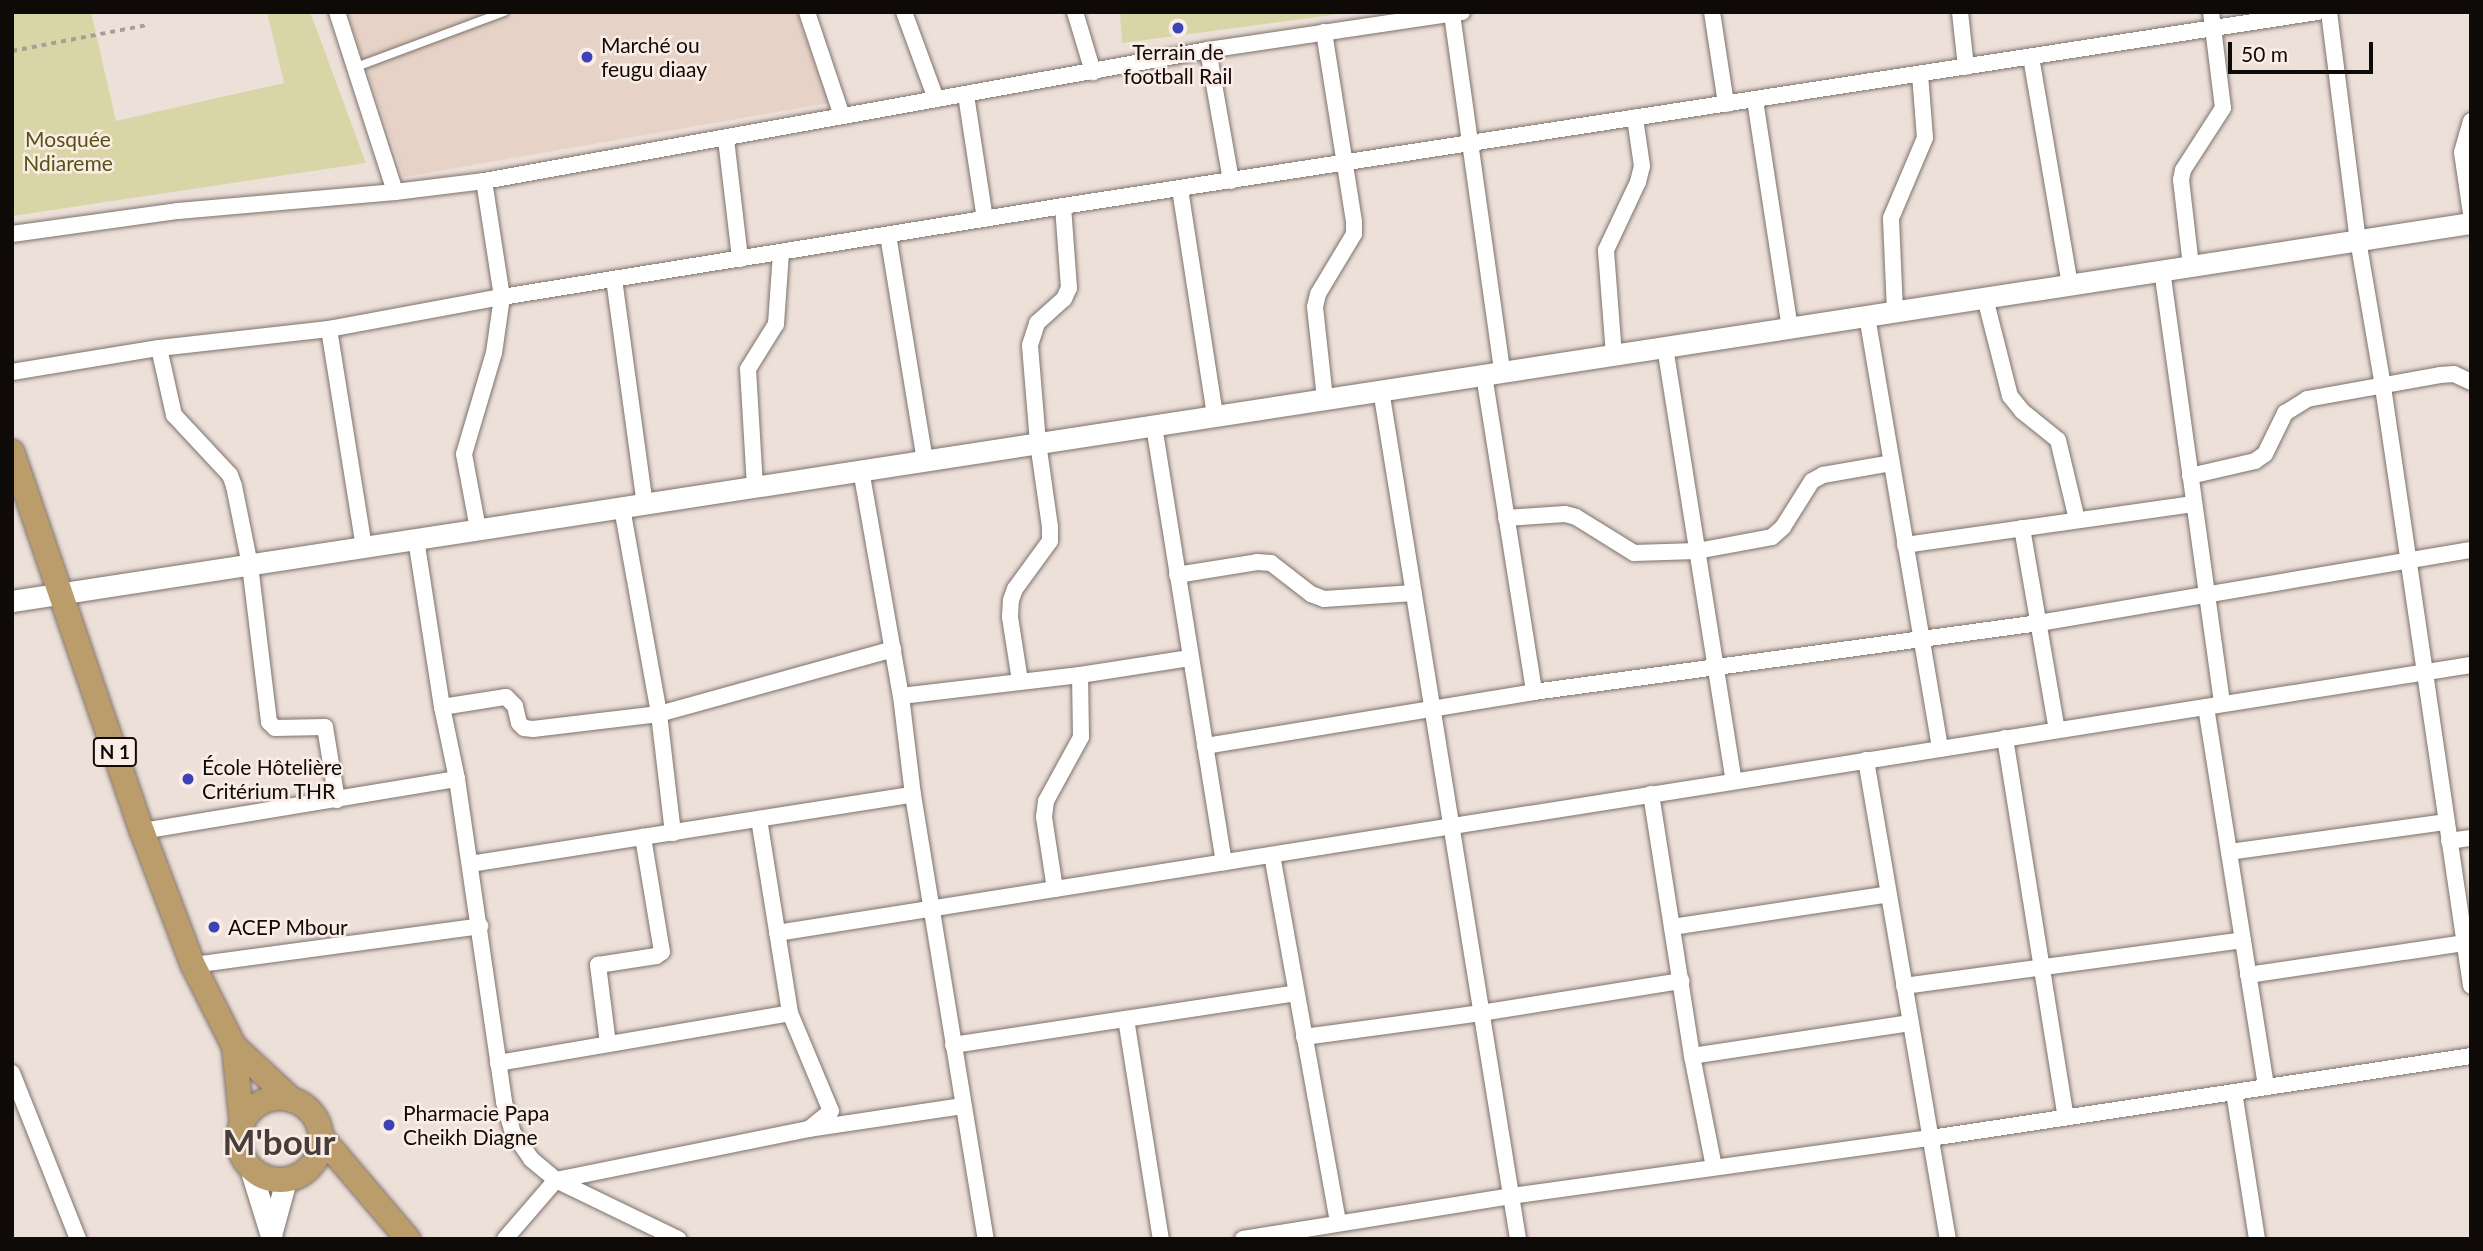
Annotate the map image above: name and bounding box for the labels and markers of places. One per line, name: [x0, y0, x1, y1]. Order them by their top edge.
marker: Terrain de football Rail: [1170, 20, 1186, 36]
place label: Marché ou feugu diaay: [601, 32, 707, 82]
place label: Terrain de football Rail: [1123, 39, 1233, 89]
marker: Marché ou feugu diaay: [579, 49, 595, 65]
place label: École Hôtelière Critérium THR: [202, 754, 342, 804]
marker: École Hôtelière Critérium THR: [180, 771, 196, 787]
place label: ACEP Mbour: [228, 914, 348, 940]
marker: ACEP Mbour: [206, 919, 222, 935]
place label: Pharmacie Papa Cheikh Diagne: [403, 1100, 550, 1150]
marker: Pharmacie Papa Cheikh Diagne: [381, 1117, 397, 1133]

